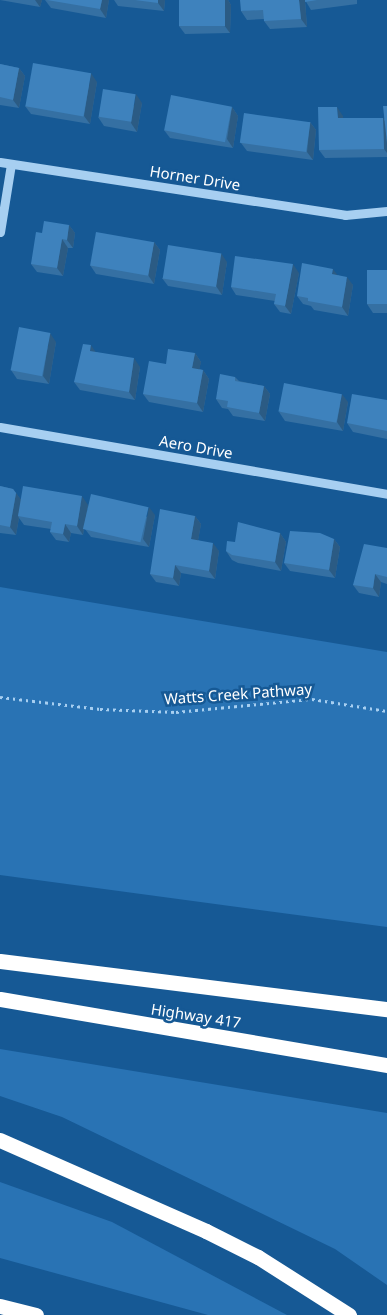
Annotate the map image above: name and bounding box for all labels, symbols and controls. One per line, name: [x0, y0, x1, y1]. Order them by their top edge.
street label: Horner Drive: [149, 162, 241, 194]
street label: Aero Drive: [158, 432, 234, 462]
street label: Watts Creek Pathway: [163, 680, 313, 708]
street label: Highway 417: [150, 1000, 242, 1032]

